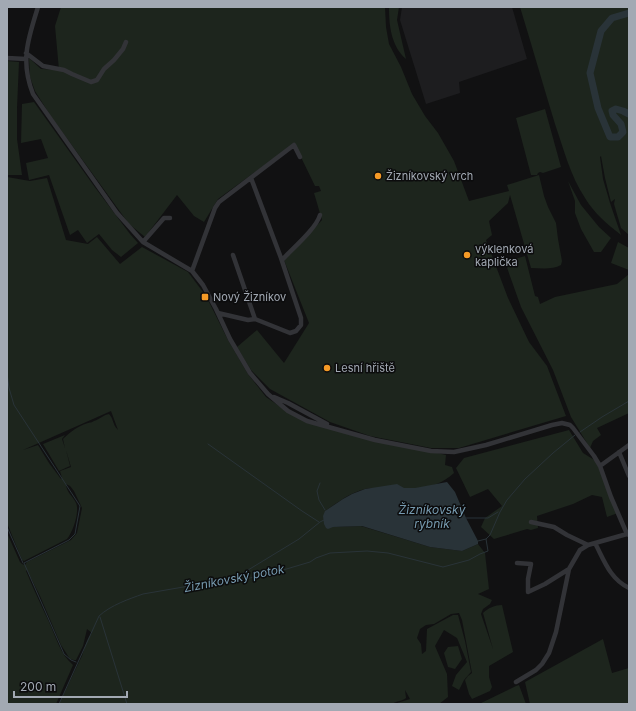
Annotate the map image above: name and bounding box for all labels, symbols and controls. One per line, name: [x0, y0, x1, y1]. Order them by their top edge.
place label: Žizníkovský vrch: [386, 169, 473, 183]
marker: Žizníkovský vrch: [373, 171, 383, 181]
place label: výklenková kaplička: [475, 242, 534, 269]
marker: výklenková kaplička: [462, 250, 472, 260]
place label: Nový Žizníkov: [213, 290, 286, 304]
marker: Nový Žizníkov: [200, 292, 210, 302]
place label: Lesní hřiště: [335, 361, 395, 375]
marker: Lesní hřiště: [322, 363, 332, 373]
water label: Žizníkovský rybník: [399, 502, 466, 531]
water label: Žizníkovský potok: [182, 561, 286, 595]
scale bar: [14, 673, 127, 699]
text: 200 m: [20, 679, 56, 694]

